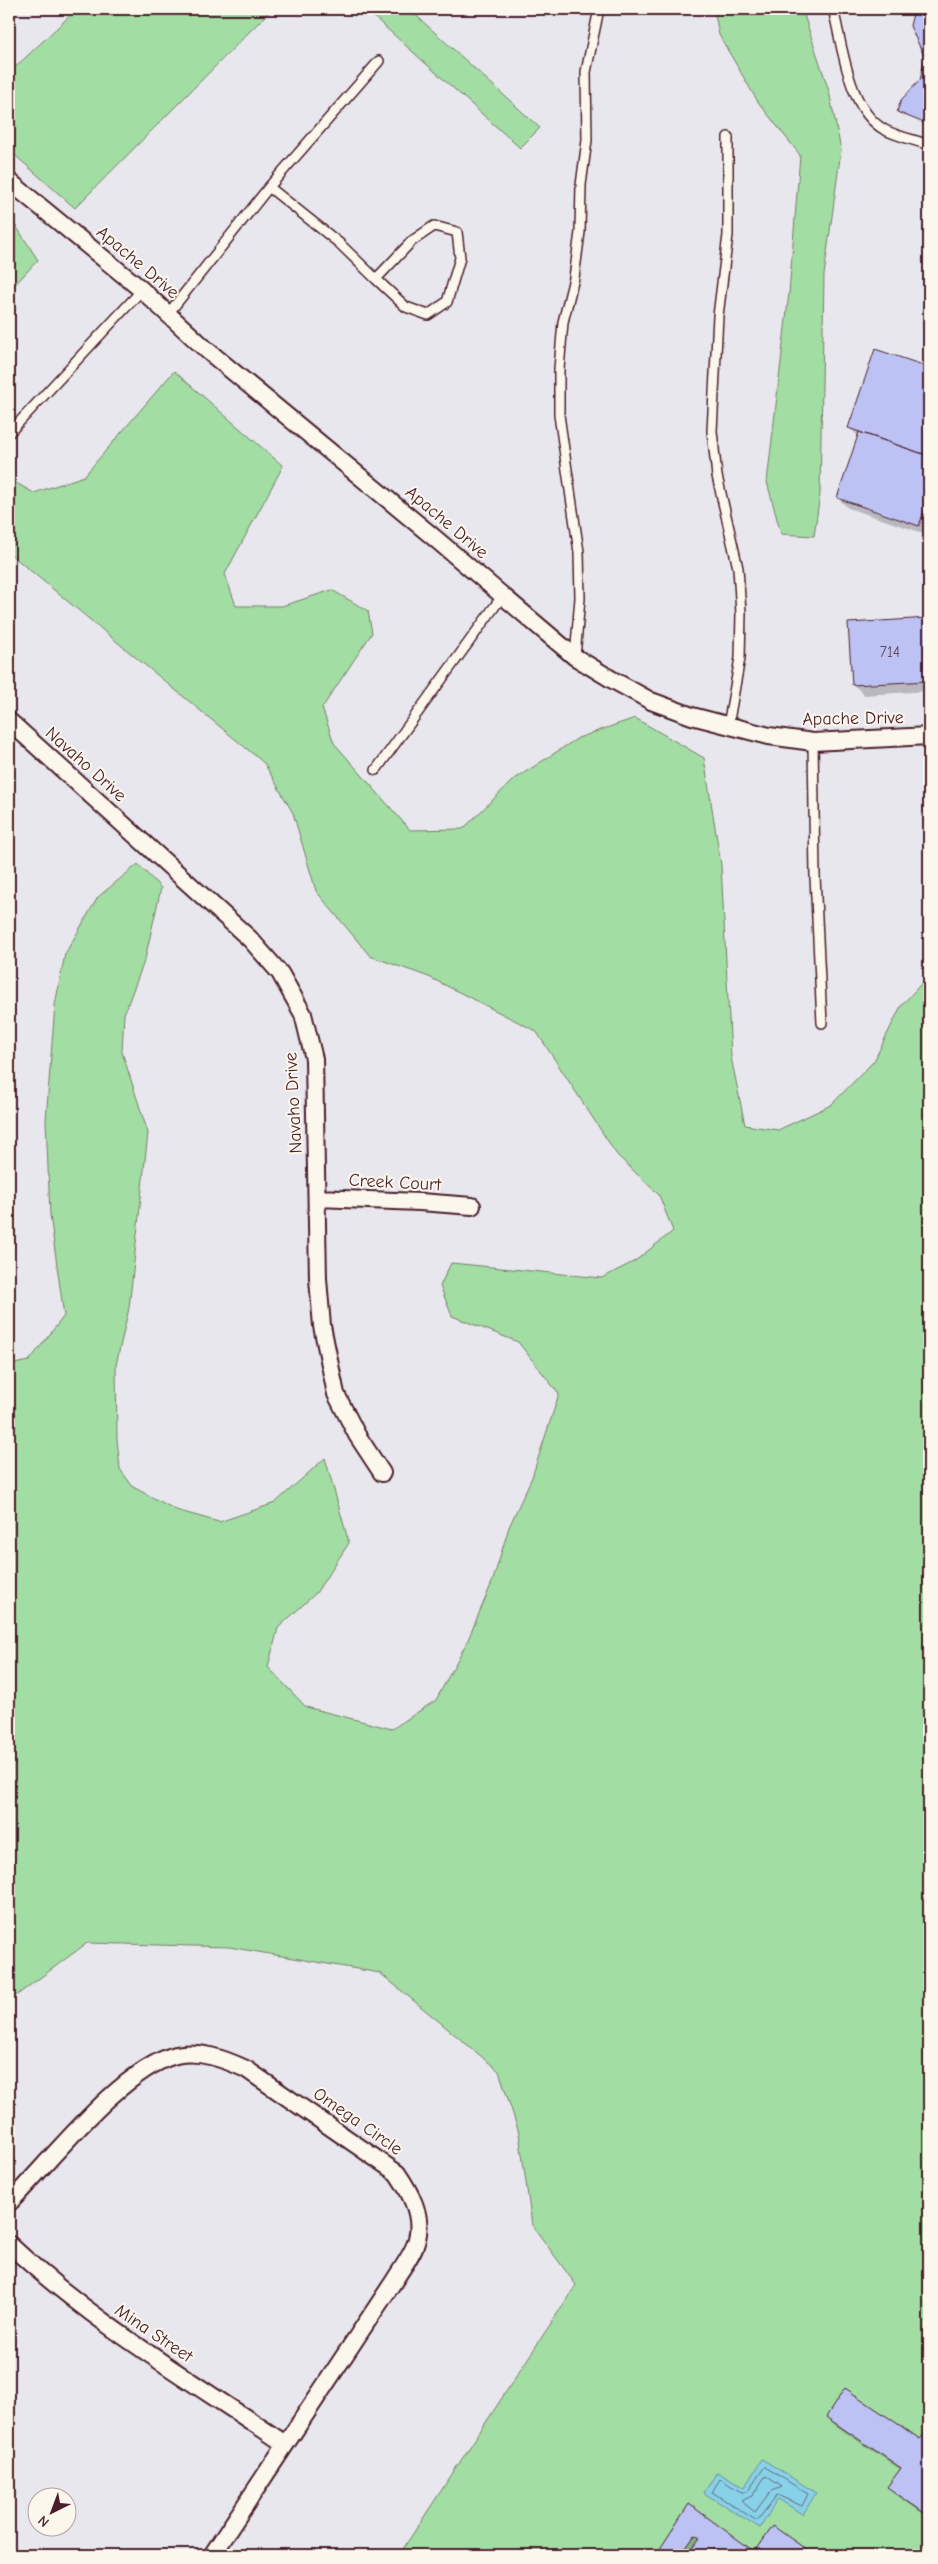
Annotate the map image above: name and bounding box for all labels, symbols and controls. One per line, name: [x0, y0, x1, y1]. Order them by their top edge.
street label: Apache Drive: [92, 222, 183, 303]
street label: Apache Drive: [401, 482, 492, 563]
house number: 714: [880, 643, 900, 661]
street label: Apache Drive: [802, 707, 904, 730]
street label: Navaho Drive: [41, 723, 130, 806]
street label: Navaho Drive: [280, 1052, 307, 1154]
street label: Creek Court: [348, 1170, 443, 1195]
street label: Omega Circle: [309, 2083, 406, 2160]
street label: Mina Street: [111, 2300, 197, 2368]
north arrow: [28, 2486, 78, 2536]
text: N: [35, 2512, 53, 2531]

